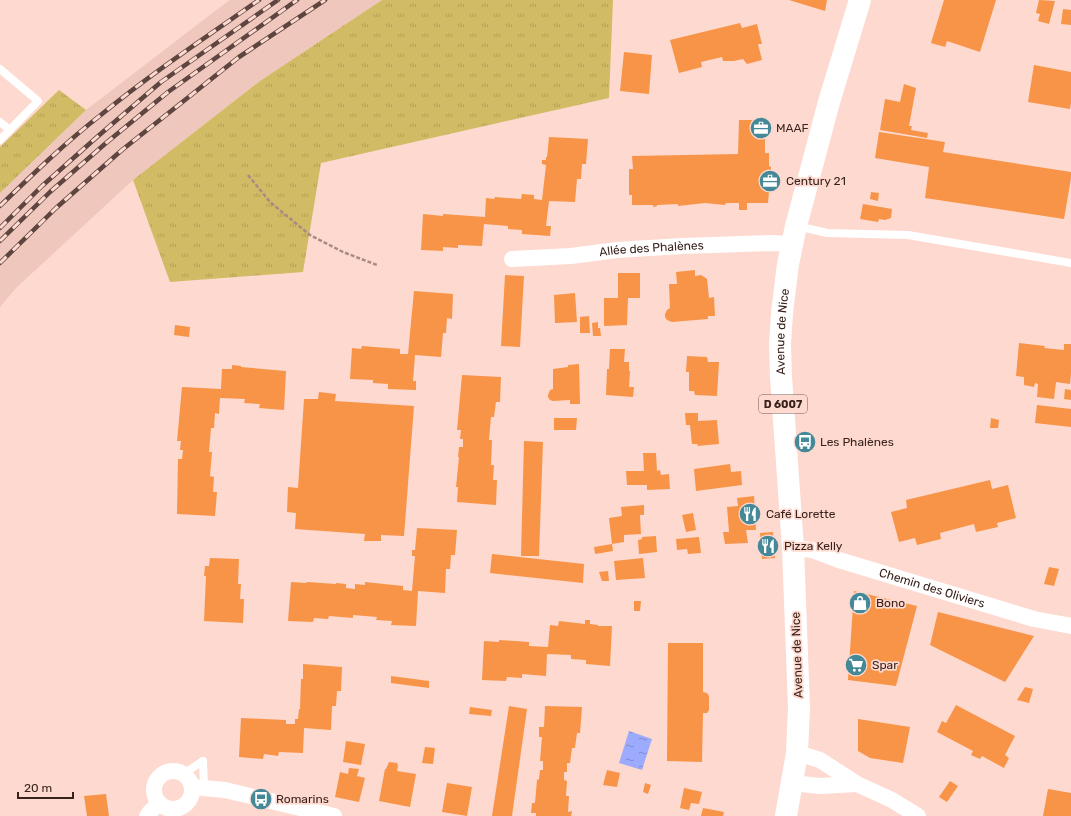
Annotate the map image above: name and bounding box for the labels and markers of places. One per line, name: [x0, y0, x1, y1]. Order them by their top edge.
office icon: MAAF: [748, 115, 774, 141]
place label: MAAF: [776, 121, 809, 135]
office icon: Century 21: [757, 168, 783, 194]
place label: Century 21: [786, 174, 846, 188]
bus stop icon: Les Phalènes: [792, 429, 818, 455]
place label: Les Phalènes: [820, 435, 894, 449]
restaurant icon: Café Lorette: [737, 501, 763, 527]
place label: Café Lorette: [766, 507, 836, 521]
restaurant icon: Pizza Kelly: [755, 533, 781, 559]
place label: Pizza Kelly: [784, 539, 843, 553]
shop icon: Bono: [847, 590, 873, 616]
place label: Bono: [876, 596, 905, 610]
supermarket icon: Spar: [843, 652, 869, 678]
place label: Spar: [872, 658, 898, 672]
bus stop icon: Romarins: [248, 786, 274, 812]
place label: Romarins: [276, 792, 329, 806]

